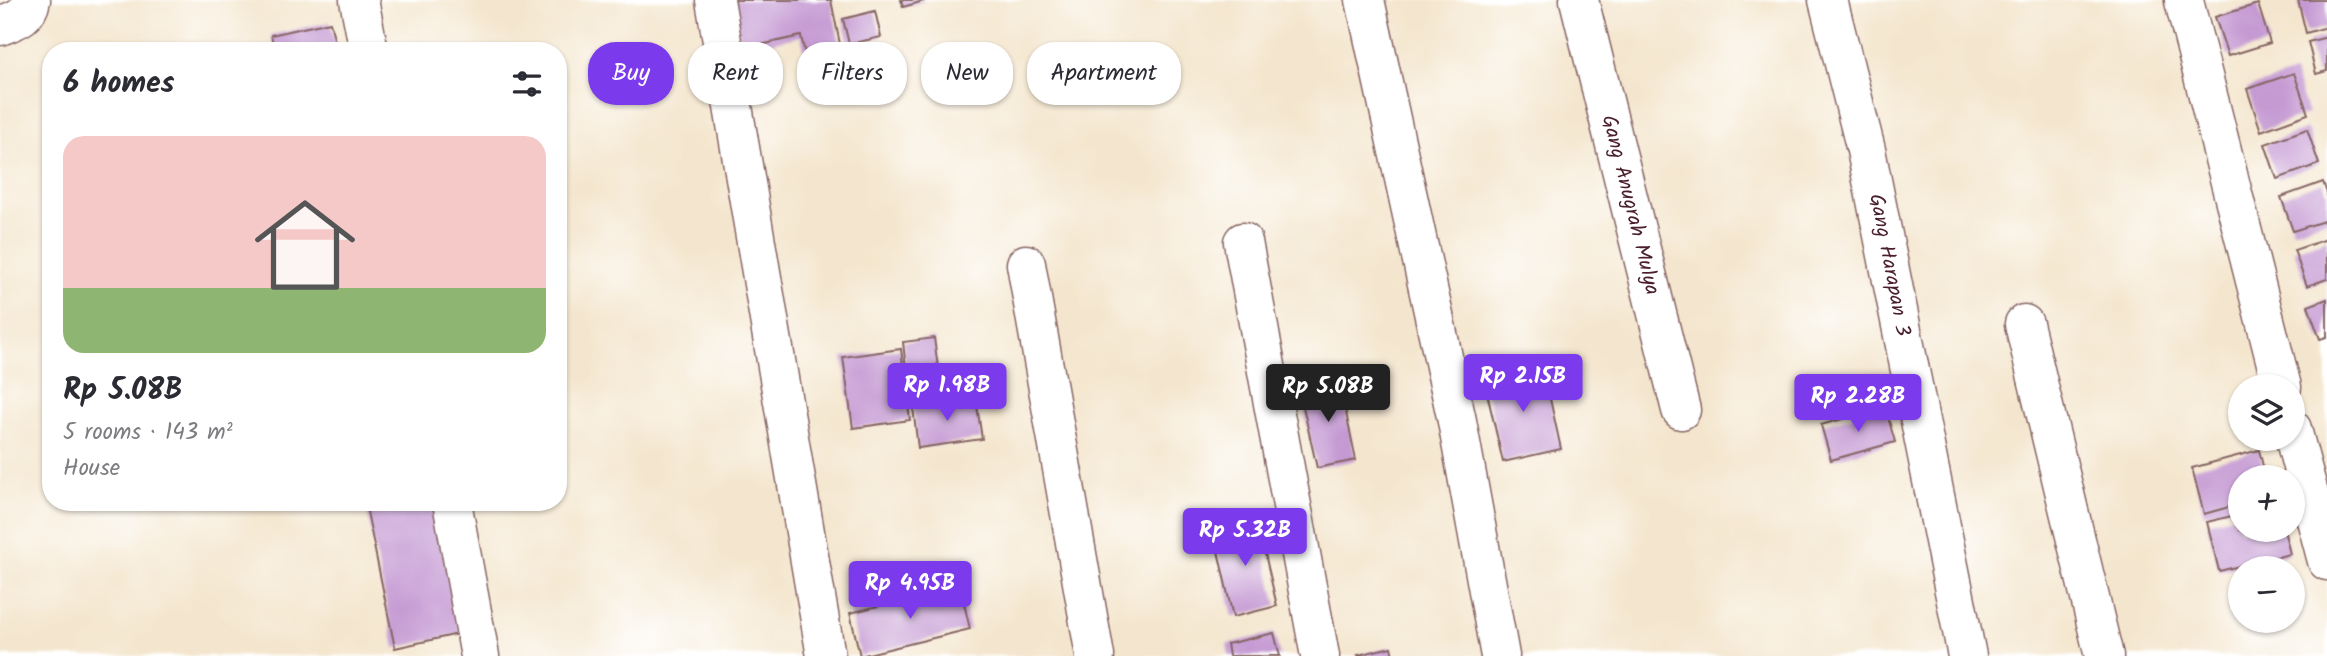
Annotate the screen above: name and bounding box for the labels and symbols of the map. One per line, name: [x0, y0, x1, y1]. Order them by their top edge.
street label: Gang Anugrah Mulya: [1592, 112, 1668, 298]
street label: Gang Harapan 3: [1859, 191, 1919, 339]
pin: Rp 2.15B: [1451, 354, 1595, 414]
pin: Rp 1.98B: [875, 364, 1019, 423]
pin: Rp 5.08B: [1256, 364, 1400, 424]
pin: Rp 2.28B: [1786, 374, 1930, 434]
pin: Rp 5.32B: [1173, 508, 1317, 568]
pin: Rp 4.95B: [838, 562, 982, 621]

